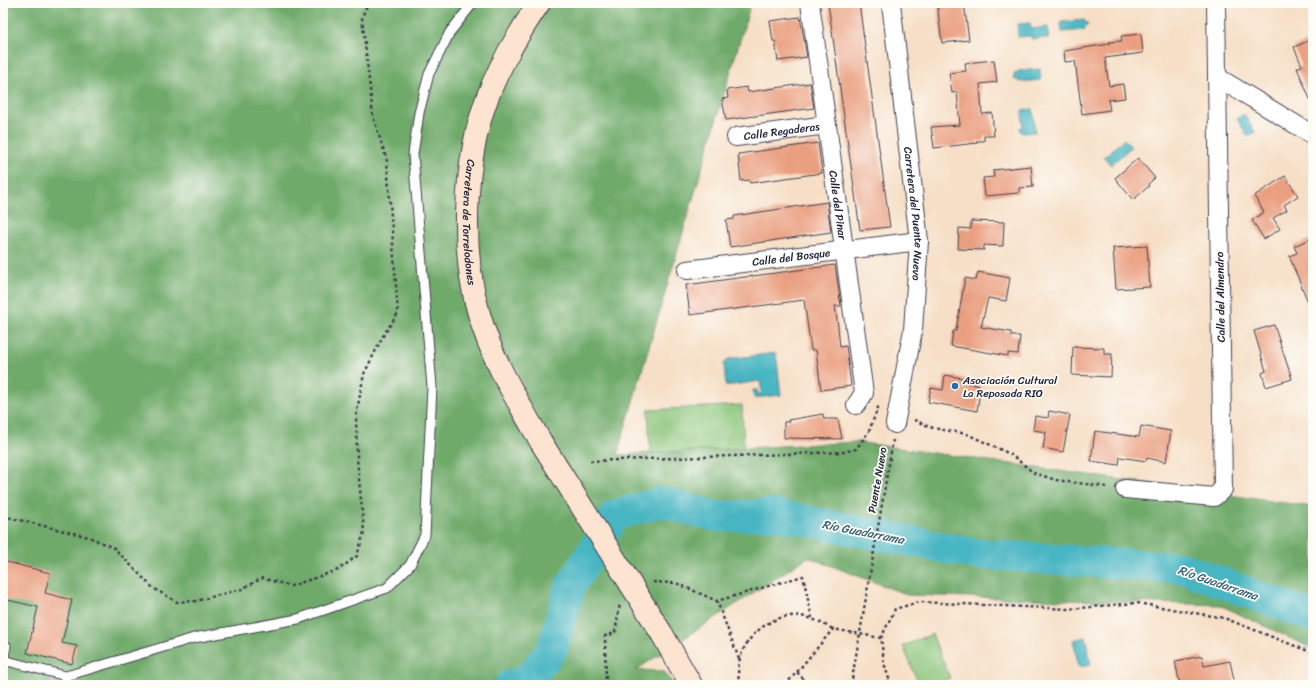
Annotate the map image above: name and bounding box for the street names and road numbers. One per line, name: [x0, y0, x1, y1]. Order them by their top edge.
street label: Calle Regaderas: [743, 117, 821, 146]
street label: Carretera del Puente Nuevo: [898, 146, 928, 282]
street label: Carretera de Torrelodones: [457, 158, 481, 288]
street label: Calle del Pinar: [823, 169, 852, 242]
street label: Calle del Bosque: [751, 243, 832, 272]
street label: Calle del Almendro: [1210, 251, 1231, 342]
street label: Puente Nuevo: [862, 445, 893, 515]

